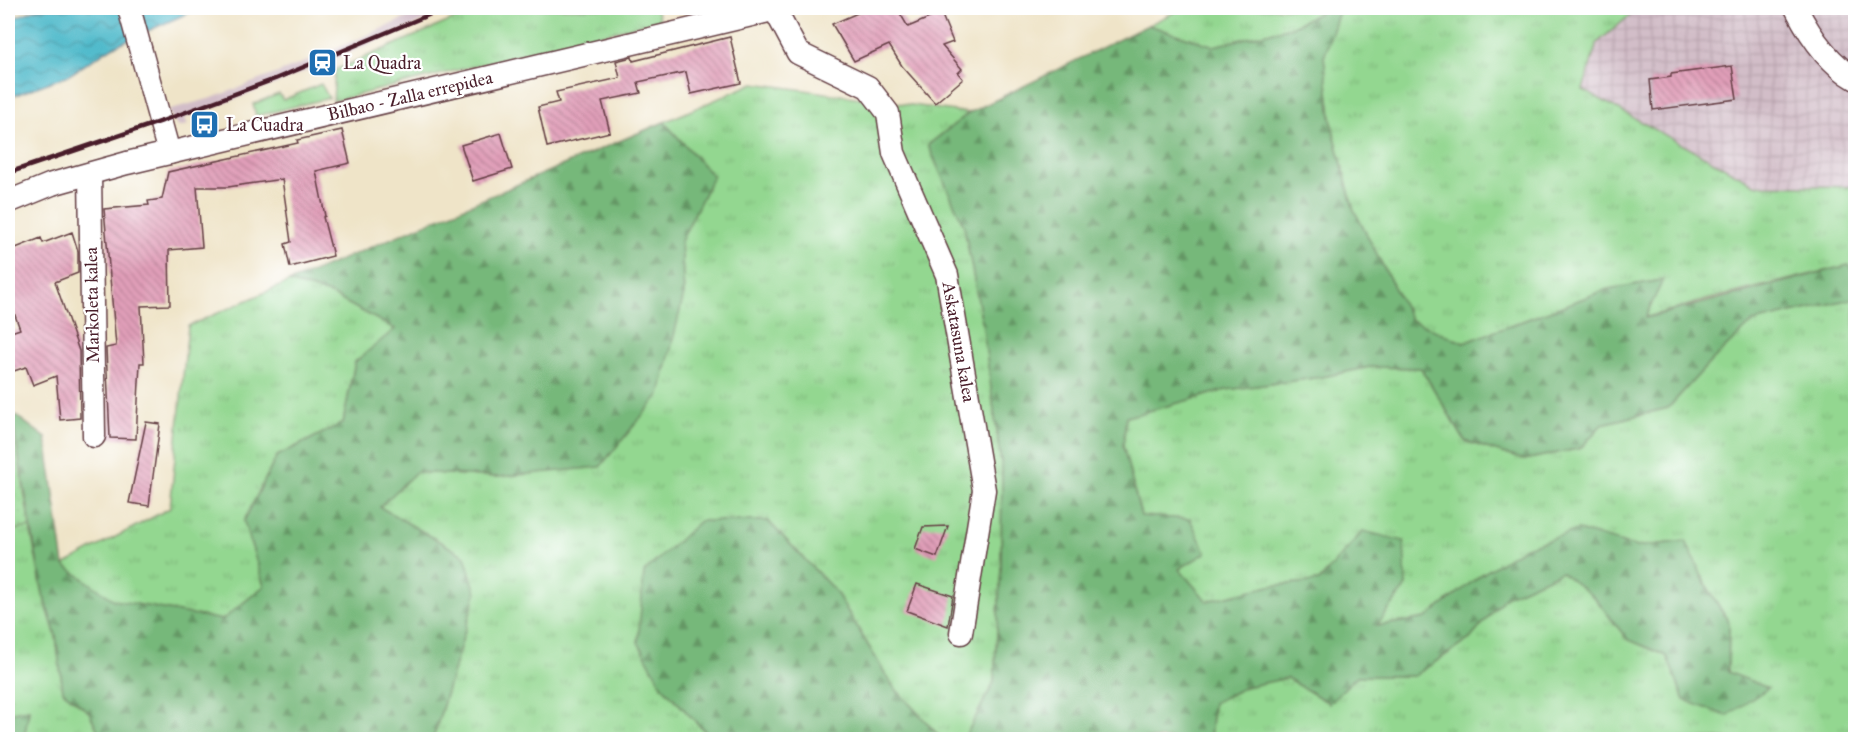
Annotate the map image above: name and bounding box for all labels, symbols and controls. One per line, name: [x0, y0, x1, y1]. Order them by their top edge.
station icon: La Quadra: [306, 47, 338, 79]
place label: La Quadra: [343, 52, 421, 74]
street label: Bilbao - Zalla errepidea: [325, 66, 495, 126]
bus stop icon: La Cuadra: [189, 109, 221, 141]
place label: La Cuadra: [226, 114, 304, 136]
street label: Markoleta kalea: [80, 246, 104, 363]
street label: Askatasuna kalea: [937, 279, 980, 404]

